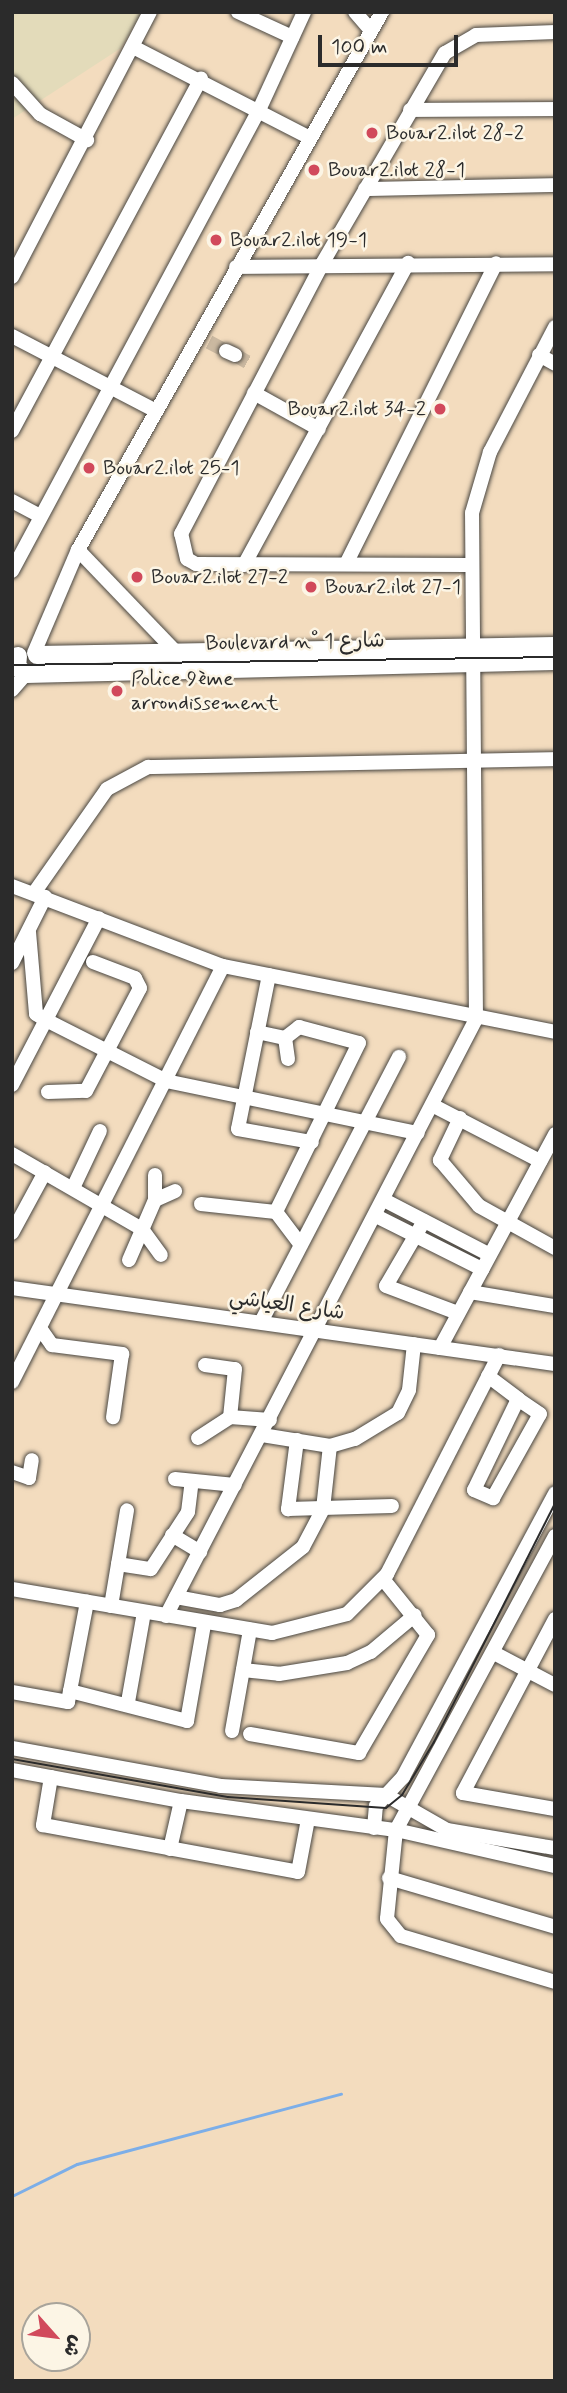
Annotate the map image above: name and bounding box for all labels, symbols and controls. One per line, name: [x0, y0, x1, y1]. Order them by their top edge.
scale bar: [322, 21, 462, 65]
text: 100 m: [331, 33, 387, 61]
place label: Bouar2.ilot 28-2: [386, 120, 524, 146]
marker: Bouar2.ilot 28-2: [364, 125, 380, 141]
place label: Bouar2.ilot 28-1: [328, 157, 465, 183]
marker: Bouar2.ilot 28-1: [306, 162, 322, 178]
place label: Bouar2.ilot 19-1: [230, 227, 367, 253]
marker: Bouar2.ilot 19-1: [208, 232, 224, 248]
place label: Bouar2.ilot 34-2: [288, 396, 426, 422]
marker: Bouar2.ilot 34-2: [432, 401, 448, 417]
place label: Bouar2.ilot 25-1: [103, 455, 240, 481]
marker: Bouar2.ilot 25-1: [81, 460, 97, 476]
place label: Bouar2.ilot 27-2: [151, 564, 288, 590]
marker: Bouar2.ilot 27-2: [129, 569, 145, 585]
place label: Bouar2.ilot 27-1: [325, 574, 461, 600]
marker: Bouar2.ilot 27-1: [303, 579, 319, 595]
street label: Boulevard n° شارع 1: [208, 628, 382, 656]
place label: Police 9ème arrondissement: [131, 666, 279, 716]
marker: Police 9ème arrondissement: [109, 683, 125, 699]
street label: شارع العياشي: [228, 1284, 346, 1326]
north arrow: [21, 2302, 91, 2372]
text: ش: [57, 2331, 89, 2361]

